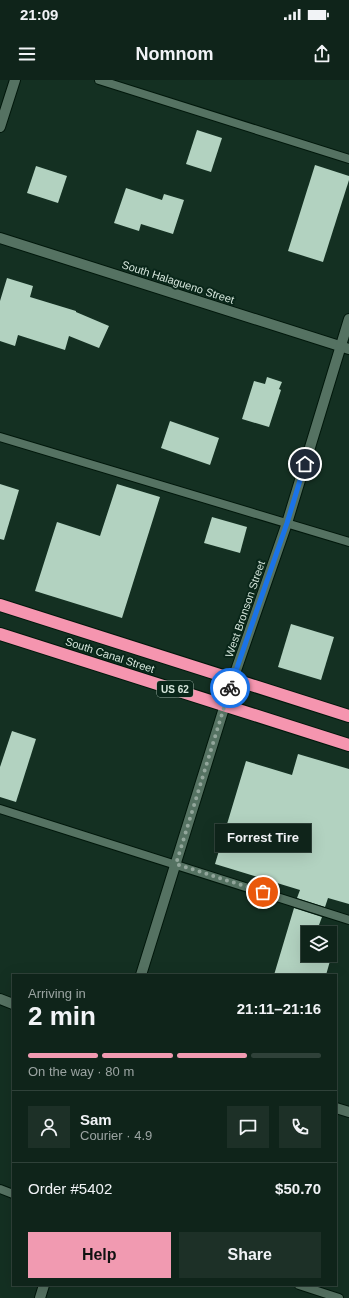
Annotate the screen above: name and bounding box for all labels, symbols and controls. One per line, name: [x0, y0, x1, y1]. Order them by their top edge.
text: 21:09: [20, 6, 58, 23]
icon: menu: [16, 43, 38, 65]
icon: share: [311, 43, 333, 65]
text: Nomnom: [136, 44, 214, 64]
street label: South Halagueno Street: [120, 258, 236, 306]
pin: [288, 447, 322, 481]
icon: home: [294, 453, 316, 475]
street label: West Bronson Street: [223, 559, 267, 659]
street label: South Canal Street: [64, 635, 156, 675]
courier: [210, 668, 250, 708]
icon: bike: [219, 677, 241, 699]
road number: US 62: [157, 681, 193, 697]
callout: Forrest Tire: [215, 824, 311, 852]
text: Forrest Tire: [227, 830, 299, 845]
pin: [246, 875, 280, 909]
icon: bag: [252, 881, 274, 903]
map controls: [301, 926, 337, 962]
button: layers: [301, 926, 337, 962]
text: Arriving in: [28, 986, 86, 1001]
text: 21:11–21:16: [237, 1000, 321, 1017]
text: 2 min: [28, 1001, 96, 1031]
text: On the way · 80 m: [28, 1064, 134, 1079]
button: person: [28, 1106, 70, 1148]
button: chat: [227, 1106, 269, 1148]
button: phone: [279, 1106, 321, 1148]
text: Sam: [80, 1111, 112, 1128]
text: Courier · 4.9: [80, 1128, 152, 1143]
text: Order #5402: [28, 1180, 112, 1197]
text: $50.70: [275, 1180, 321, 1197]
button: Help: [28, 1232, 171, 1278]
button: Share: [179, 1232, 321, 1278]

